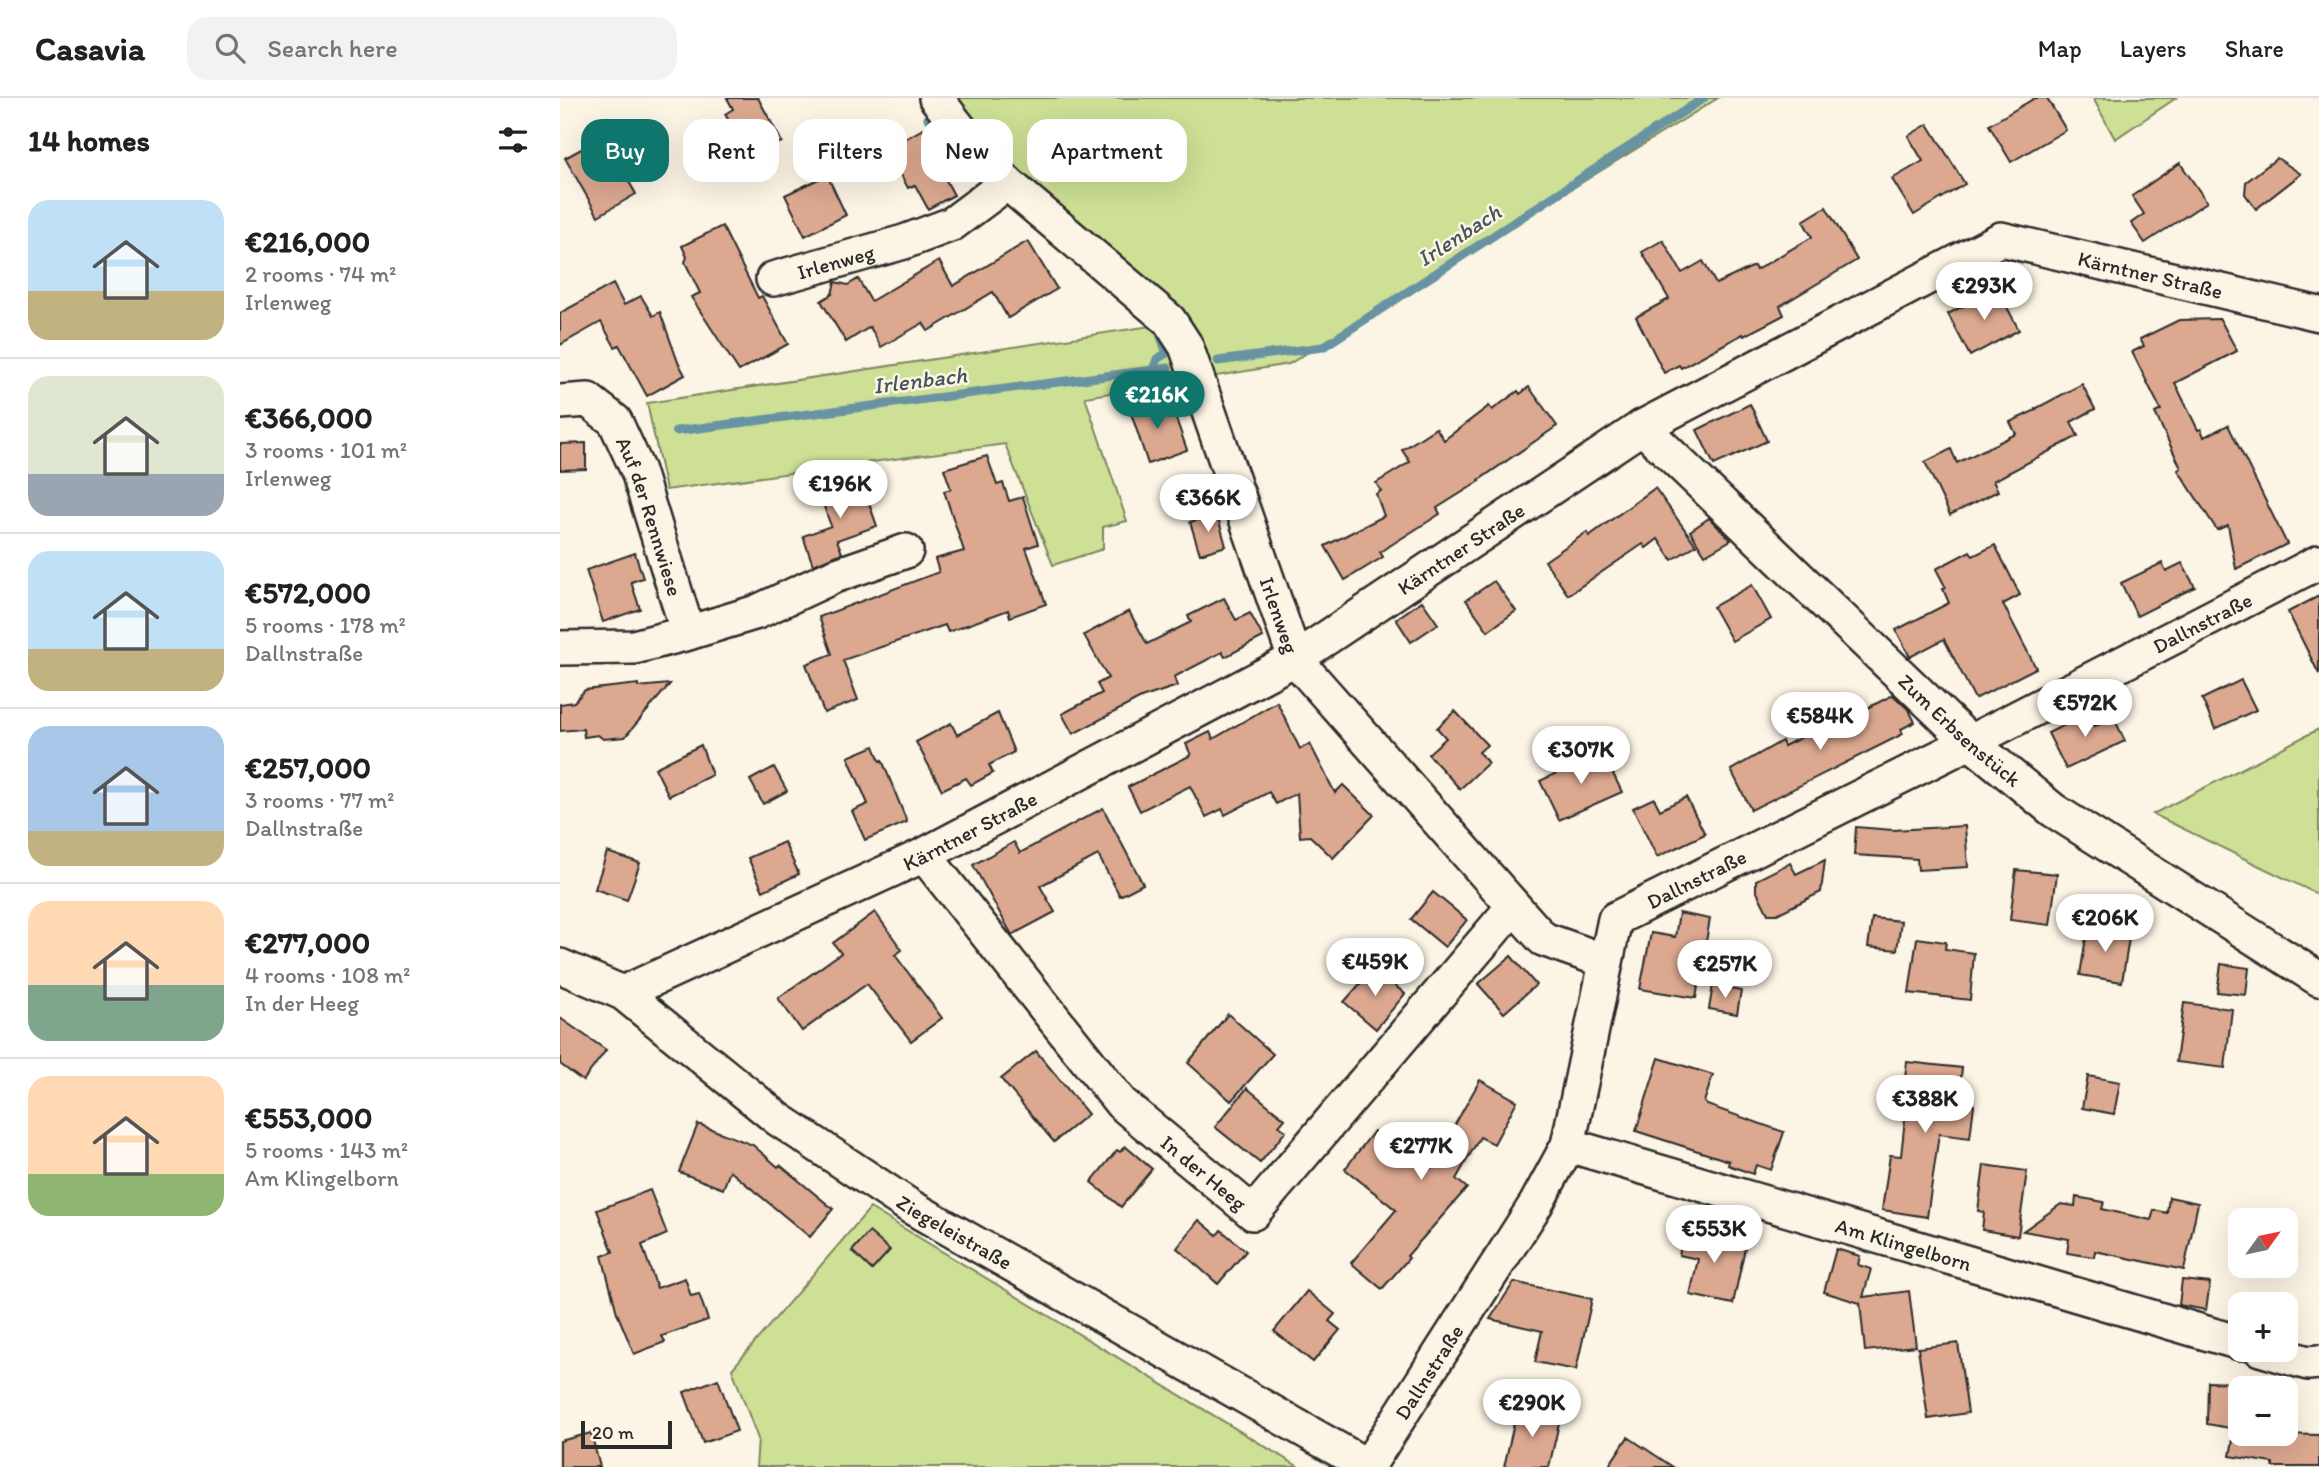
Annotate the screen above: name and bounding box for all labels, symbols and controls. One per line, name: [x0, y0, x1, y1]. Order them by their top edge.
search box: [187, 17, 677, 80]
text: Casavia: [35, 29, 145, 68]
icon: search: [211, 29, 249, 67]
text: Search here: [267, 32, 398, 64]
text: Map: [2038, 34, 2082, 63]
text: Layers: [2120, 34, 2187, 63]
text: Share: [2225, 34, 2284, 63]
chip: Buy: [581, 119, 669, 182]
chip: Rent: [683, 119, 779, 182]
chip: Filters: [793, 119, 907, 182]
chip: New: [921, 119, 1013, 182]
chip: Apartment: [1027, 119, 1187, 182]
icon: filters: [494, 121, 532, 159]
text: 14 homes: [28, 122, 150, 159]
water label: Irlenbach: [1412, 197, 1507, 272]
text: €216,000: [245, 223, 370, 260]
icon: home: [84, 228, 168, 312]
street label: Irlenweg: [794, 238, 877, 284]
street label: Kärntner Straße: [2076, 245, 2225, 303]
text: 2 rooms · 74 m²: [245, 260, 397, 288]
pin: €293K: [1935, 262, 2033, 322]
text: €293K: [1952, 271, 2016, 299]
text: Irlenweg: [245, 288, 332, 316]
water label: Irlenbach: [872, 360, 969, 400]
pin: €216K: [1108, 372, 1206, 431]
text: €216K: [1126, 380, 1188, 408]
text: €366,000: [245, 399, 373, 436]
icon: home: [84, 404, 168, 488]
street label: Auf der Rennwiese: [611, 432, 688, 599]
text: 3 rooms · 101 m²: [245, 436, 407, 464]
pin: €196K: [791, 460, 889, 520]
text: Irlenweg: [245, 464, 332, 492]
text: €196K: [809, 469, 871, 497]
pin: €366K: [1159, 474, 1257, 534]
text: €366K: [1176, 483, 1240, 511]
street label: Kärntner Straße: [1392, 497, 1529, 600]
text: €572,000: [245, 574, 371, 611]
street label: Irlenweg: [1255, 574, 1305, 657]
icon: home: [84, 579, 168, 663]
street label: Dallnstraße: [2148, 586, 2256, 658]
text: 5 rooms · 178 m²: [245, 611, 406, 639]
text: Dallnstraße: [245, 639, 363, 667]
street label: Zum Erbsenstück: [1894, 668, 2026, 791]
pin: €572K: [2036, 680, 2134, 739]
text: €572K: [2053, 688, 2117, 716]
pin: €584K: [1771, 692, 1869, 752]
text: €584K: [1787, 701, 1853, 729]
pin: €307K: [1532, 726, 1630, 786]
text: €307K: [1548, 735, 1614, 763]
text: €257,000: [245, 749, 371, 786]
icon: home: [84, 754, 168, 838]
street label: Kärntner Straße: [899, 785, 1041, 876]
text: 3 rooms · 77 m²: [245, 786, 395, 814]
text: Dallnstraße: [245, 814, 363, 842]
street label: Dallnstraße: [1642, 843, 1750, 914]
pin: €206K: [2056, 894, 2154, 954]
text: €206K: [2072, 903, 2138, 931]
text: €277,000: [245, 924, 370, 961]
icon: home: [84, 929, 168, 1013]
pin: €459K: [1326, 939, 1424, 998]
pin: €257K: [1676, 940, 1774, 1000]
text: €459K: [1342, 947, 1408, 975]
text: €257K: [1693, 949, 1757, 977]
text: 4 rooms · 108 m²: [245, 961, 410, 989]
text: In der Heeg: [245, 989, 359, 1017]
pin: €388K: [1876, 1076, 1974, 1135]
text: €388K: [1892, 1084, 1958, 1112]
text: €553,000: [245, 1099, 373, 1136]
icon: home: [84, 1104, 168, 1188]
pin: €277K: [1372, 1122, 1470, 1182]
street label: In der Heeg: [1156, 1129, 1252, 1215]
text: €277K: [1390, 1131, 1452, 1159]
text: 5 rooms · 143 m²: [245, 1136, 408, 1164]
text: Am Klingelborn: [245, 1164, 399, 1192]
street label: Ziegeleistraße: [892, 1189, 1017, 1274]
pin: €553K: [1665, 1206, 1763, 1265]
north arrow: [2228, 1208, 2298, 1278]
map controls: [2228, 1208, 2298, 1446]
street label: Am Klingelborn: [1833, 1212, 1975, 1276]
text: €553K: [1682, 1214, 1746, 1242]
button: +: [2228, 1292, 2298, 1362]
street label: Dallnstraße: [1389, 1319, 1468, 1424]
button: −: [2228, 1376, 2298, 1446]
pin: €290K: [1483, 1380, 1581, 1439]
text: €290K: [1499, 1388, 1565, 1416]
scale bar: [581, 1418, 672, 1450]
text: 20 m: [592, 1421, 634, 1444]

